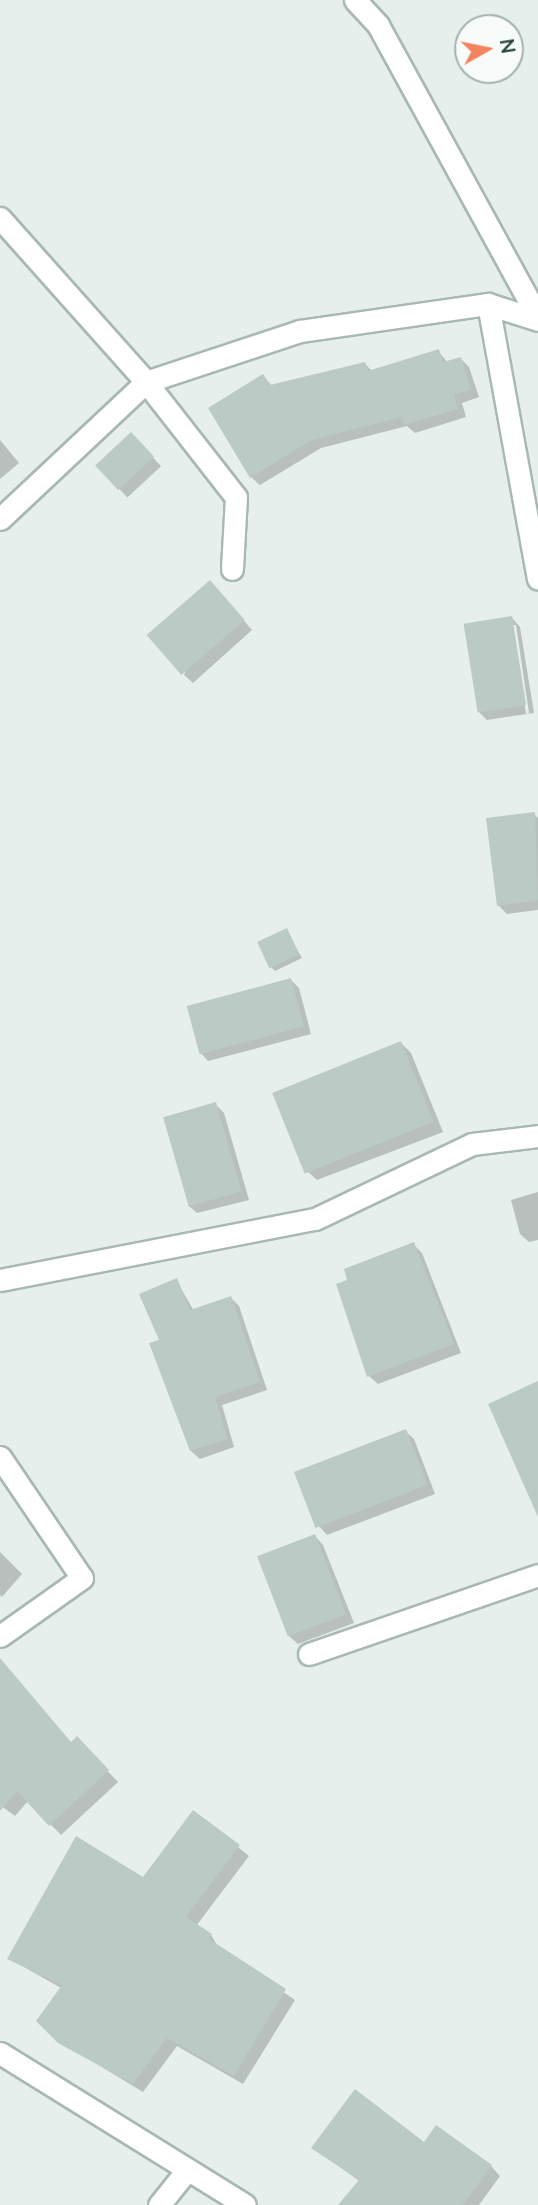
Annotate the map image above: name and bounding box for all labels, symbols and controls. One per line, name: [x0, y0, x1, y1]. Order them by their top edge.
north arrow: [454, 14, 524, 84]
text: N: [496, 37, 521, 55]

